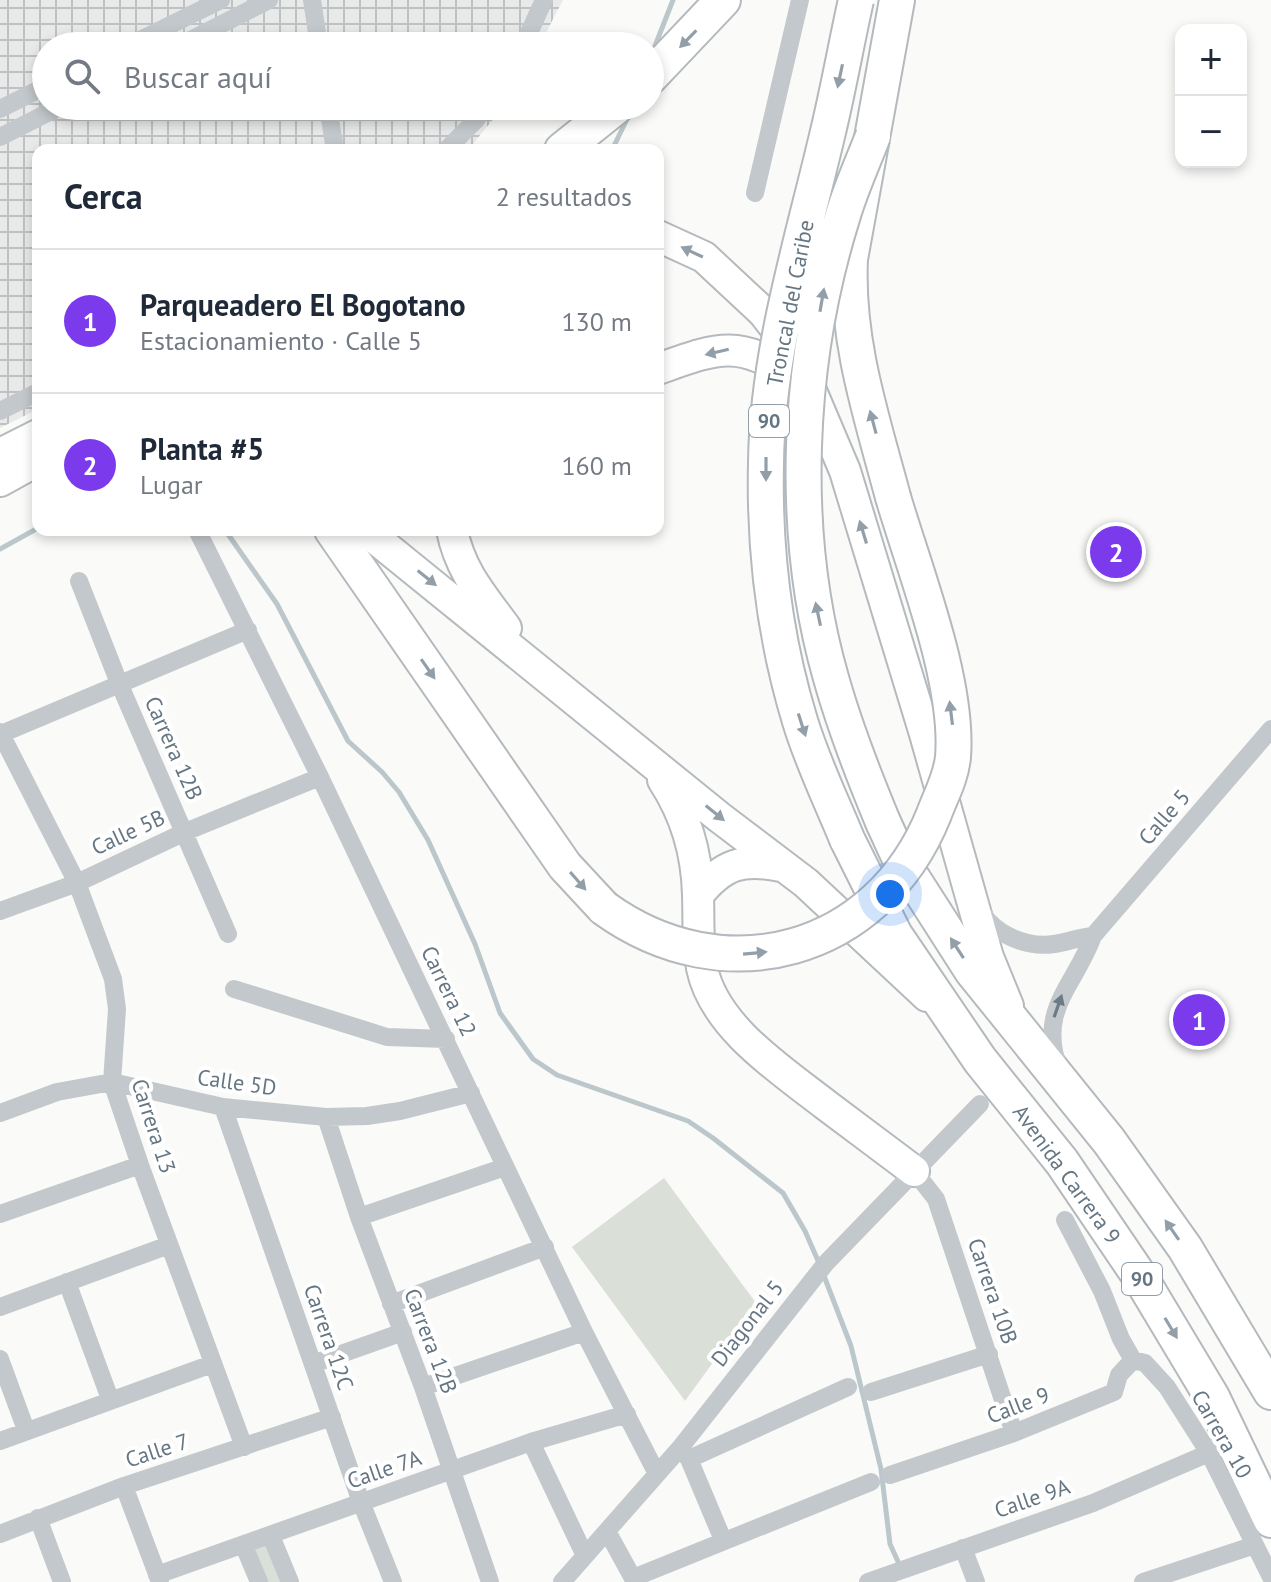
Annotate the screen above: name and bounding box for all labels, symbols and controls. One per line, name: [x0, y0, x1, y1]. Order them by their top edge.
map controls: [1175, 24, 1247, 168]
button: +: [1175, 24, 1247, 96]
one-way arrow: [679, 29, 697, 48]
search box: [32, 32, 664, 120]
icon: search: [60, 54, 104, 98]
text: Buscar aquí: [124, 57, 272, 96]
one-way arrow: [833, 64, 846, 89]
button: −: [1175, 96, 1247, 168]
text: Cerca: [64, 174, 143, 218]
text: 2 resultados: [496, 180, 632, 213]
street label: Troncal del Caribe: [760, 217, 820, 389]
one-way arrow: [681, 245, 704, 259]
text: Parqueadero El Bogotano: [140, 285, 466, 324]
one-way arrow: [816, 287, 828, 312]
text: 1: [83, 305, 97, 338]
text: 130 m: [561, 305, 632, 338]
text: Estacionamiento · Calle 5: [140, 324, 422, 357]
one-way arrow: [704, 346, 729, 359]
road number: 90: [749, 405, 789, 437]
one-way arrow: [867, 410, 879, 435]
text: Planta #5: [140, 429, 264, 468]
text: 2: [83, 449, 97, 482]
text: 160 m: [561, 449, 632, 482]
one-way arrow: [760, 457, 772, 482]
text: Lugar: [140, 468, 203, 501]
one-way arrow: [856, 519, 869, 543]
pin: 2: [1090, 522, 1142, 582]
one-way arrow: [416, 570, 437, 587]
one-way arrow: [811, 602, 823, 627]
one-way arrow: [420, 659, 435, 680]
street label: Carrera 12B: [139, 692, 209, 804]
one-way arrow: [944, 700, 957, 725]
one-way arrow: [796, 713, 808, 737]
street label: Calle 5: [1132, 783, 1196, 851]
street label: Calle 5B: [87, 803, 169, 861]
one-way arrow: [705, 804, 725, 821]
one-way arrow: [569, 871, 586, 891]
your location: [870, 874, 910, 914]
one-way arrow: [951, 937, 965, 959]
street label: Carrera 12: [415, 941, 483, 1041]
one-way arrow: [743, 946, 768, 959]
pin: 1: [1173, 990, 1225, 1050]
one-way arrow: [1052, 994, 1064, 1018]
street label: Calle 5D: [196, 1063, 278, 1101]
street label: Carrera 13: [126, 1075, 182, 1177]
street label: Avenida Carrera 9: [1007, 1099, 1127, 1249]
one-way arrow: [1165, 1219, 1180, 1240]
street label: Carrera 10B: [962, 1234, 1024, 1348]
road number: 90: [1122, 1263, 1162, 1295]
street label: Diagonal 5: [705, 1274, 789, 1372]
street label: Carrera 12C: [298, 1280, 360, 1394]
street label: Carrera 12B: [398, 1284, 464, 1398]
one-way arrow: [1164, 1317, 1178, 1339]
street label: Calle 9: [983, 1380, 1053, 1430]
street label: Carrera 10: [1186, 1385, 1258, 1483]
street label: Calle 7: [122, 1427, 192, 1473]
street label: Calle 7A: [343, 1443, 425, 1495]
street label: Calle 9A: [991, 1472, 1073, 1524]

